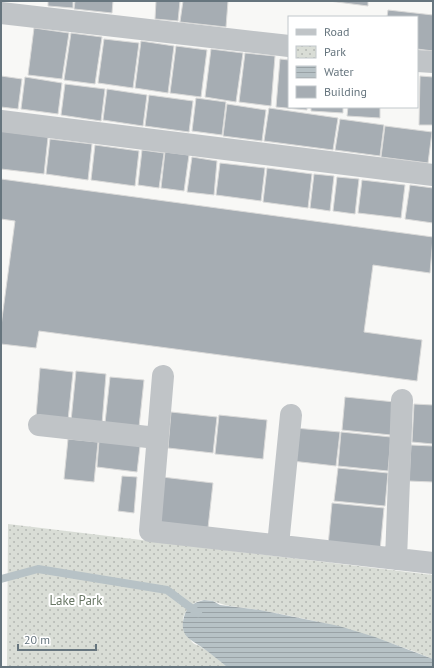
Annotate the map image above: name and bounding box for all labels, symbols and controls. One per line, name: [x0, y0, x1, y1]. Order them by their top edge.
legend: [288, 16, 418, 108]
text: Road: [324, 24, 349, 39]
text: Park: [324, 44, 346, 59]
text: Water: [324, 64, 354, 79]
text: Building: [324, 84, 367, 99]
park label: Lake Park: [50, 592, 103, 609]
scale bar: [18, 626, 96, 652]
text: 20 m: [24, 632, 50, 647]

